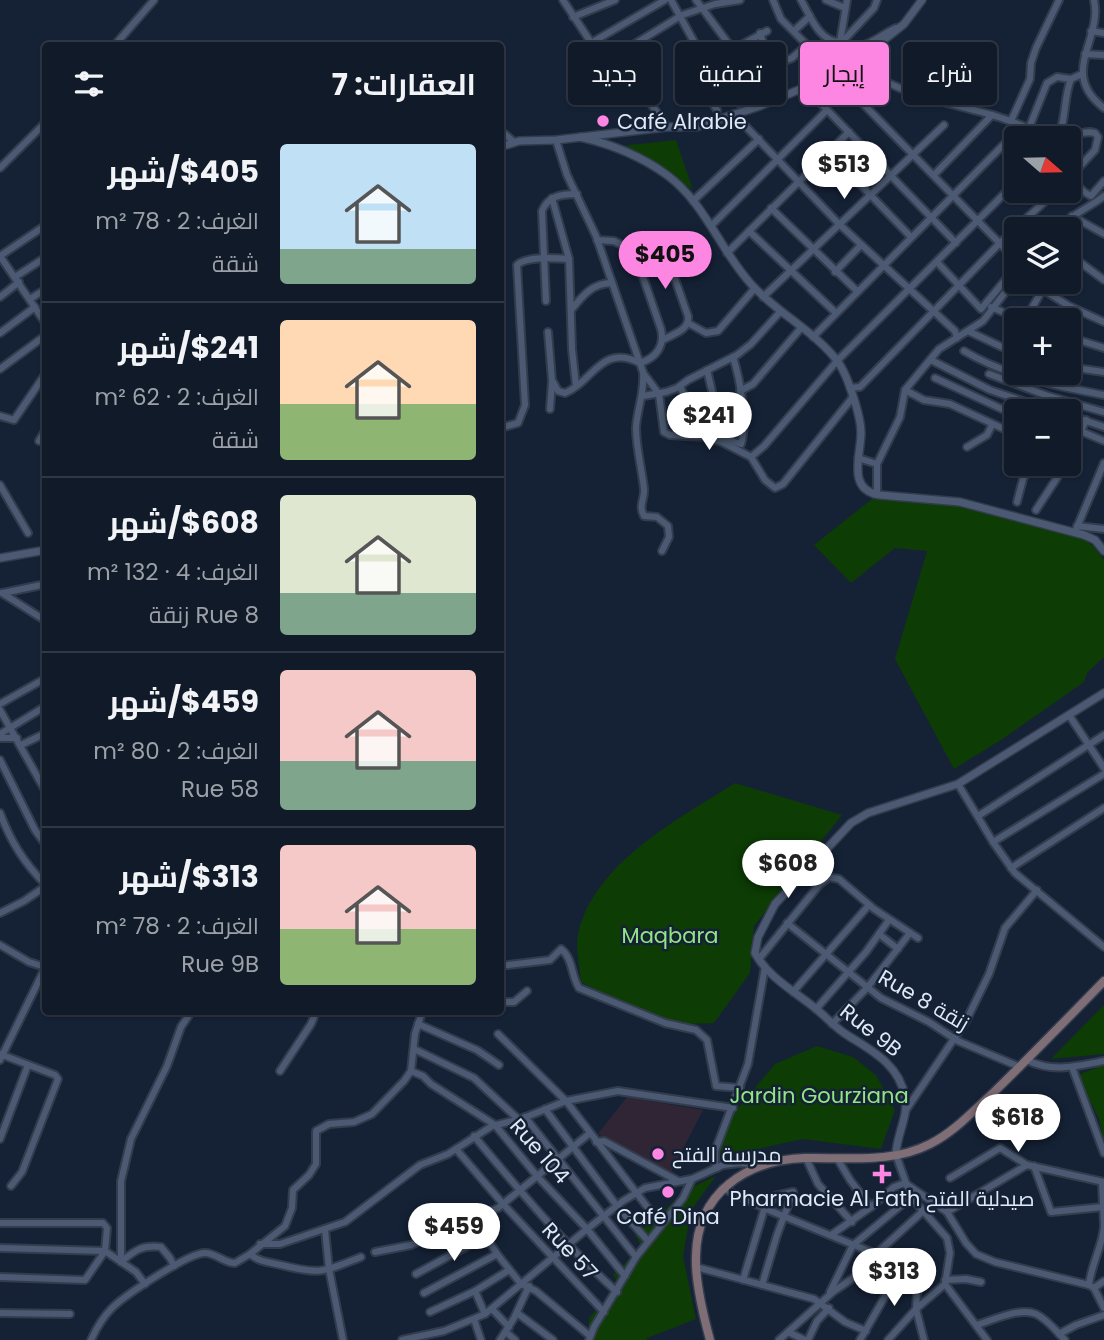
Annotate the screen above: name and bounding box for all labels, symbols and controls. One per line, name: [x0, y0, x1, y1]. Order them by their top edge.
chip: جديد: [568, 42, 661, 105]
chip: تصفية: [675, 42, 786, 105]
chip: إيجار: [800, 42, 889, 105]
chip: شراء: [903, 42, 997, 105]
text: العقارات: 7: [332, 63, 476, 106]
icon: filters: [70, 65, 108, 103]
place label: Café Alrabie: [617, 107, 747, 136]
marker: Café Alrabie: [595, 113, 611, 129]
north arrow: [1004, 126, 1082, 203]
map controls: [1004, 126, 1081, 476]
pin: $513: [803, 142, 885, 201]
text: $513: [818, 148, 870, 180]
text: $405/شهر: [108, 150, 259, 193]
icon: home: [336, 172, 420, 256]
text: الغرف: 2 · 78 m²: [95, 205, 259, 237]
button: layers: [1004, 217, 1081, 294]
pin: $405: [624, 232, 706, 291]
text: $405: [635, 238, 695, 270]
text: شقة: [212, 248, 259, 280]
button: +: [1004, 308, 1081, 385]
text: $241/شهر: [118, 326, 259, 369]
icon: home: [336, 348, 420, 432]
text: الغرف: 2 · 62 m²: [94, 381, 259, 413]
pin: $241: [668, 392, 750, 452]
text: $241: [683, 399, 735, 431]
button: −: [1004, 399, 1081, 476]
text: شقة: [212, 424, 259, 456]
text: $608/شهر: [109, 501, 259, 544]
icon: home: [336, 523, 420, 607]
text: الغرف: 4 · 132 m²: [87, 556, 259, 588]
text: Rue 8 زنقة: [149, 599, 259, 631]
text: $459/شهر: [109, 680, 259, 723]
icon: home: [336, 698, 420, 782]
text: الغرف: 2 · 80 m²: [93, 735, 259, 767]
text: Rue 58: [181, 773, 259, 805]
pin: $608: [747, 841, 829, 900]
text: $608: [758, 847, 818, 879]
text: $313/شهر: [119, 855, 259, 898]
icon: home: [336, 873, 420, 957]
text: الغرف: 2 · 78 m²: [95, 910, 259, 942]
park label: Maqbara: [622, 921, 718, 950]
text: Rue 9B: [181, 948, 259, 980]
street label: Rue 8 زنقة: [873, 962, 975, 1038]
street label: Rue 9B: [834, 997, 908, 1063]
park label: Jardin Gourziana: [729, 1081, 909, 1110]
pin: $618: [977, 1094, 1059, 1154]
text: $618: [991, 1101, 1045, 1133]
street label: Rue 104: [503, 1112, 577, 1190]
place label: مدرسة الفتح: [672, 1140, 782, 1169]
marker: مدرسة الفتح: [650, 1146, 666, 1162]
marker: Pharmacie Al Fath صيدلية الفتح: [874, 1166, 890, 1182]
marker: Café Dina: [660, 1184, 676, 1200]
place label: Pharmacie Al Fath صيدلية الفتح: [730, 1184, 1034, 1213]
place label: Café Dina: [616, 1202, 720, 1231]
pin: $459: [413, 1204, 495, 1263]
text: $459: [424, 1210, 484, 1242]
street label: Rue 57: [536, 1216, 604, 1286]
pin: $313: [853, 1248, 935, 1308]
text: $313: [868, 1255, 920, 1287]

